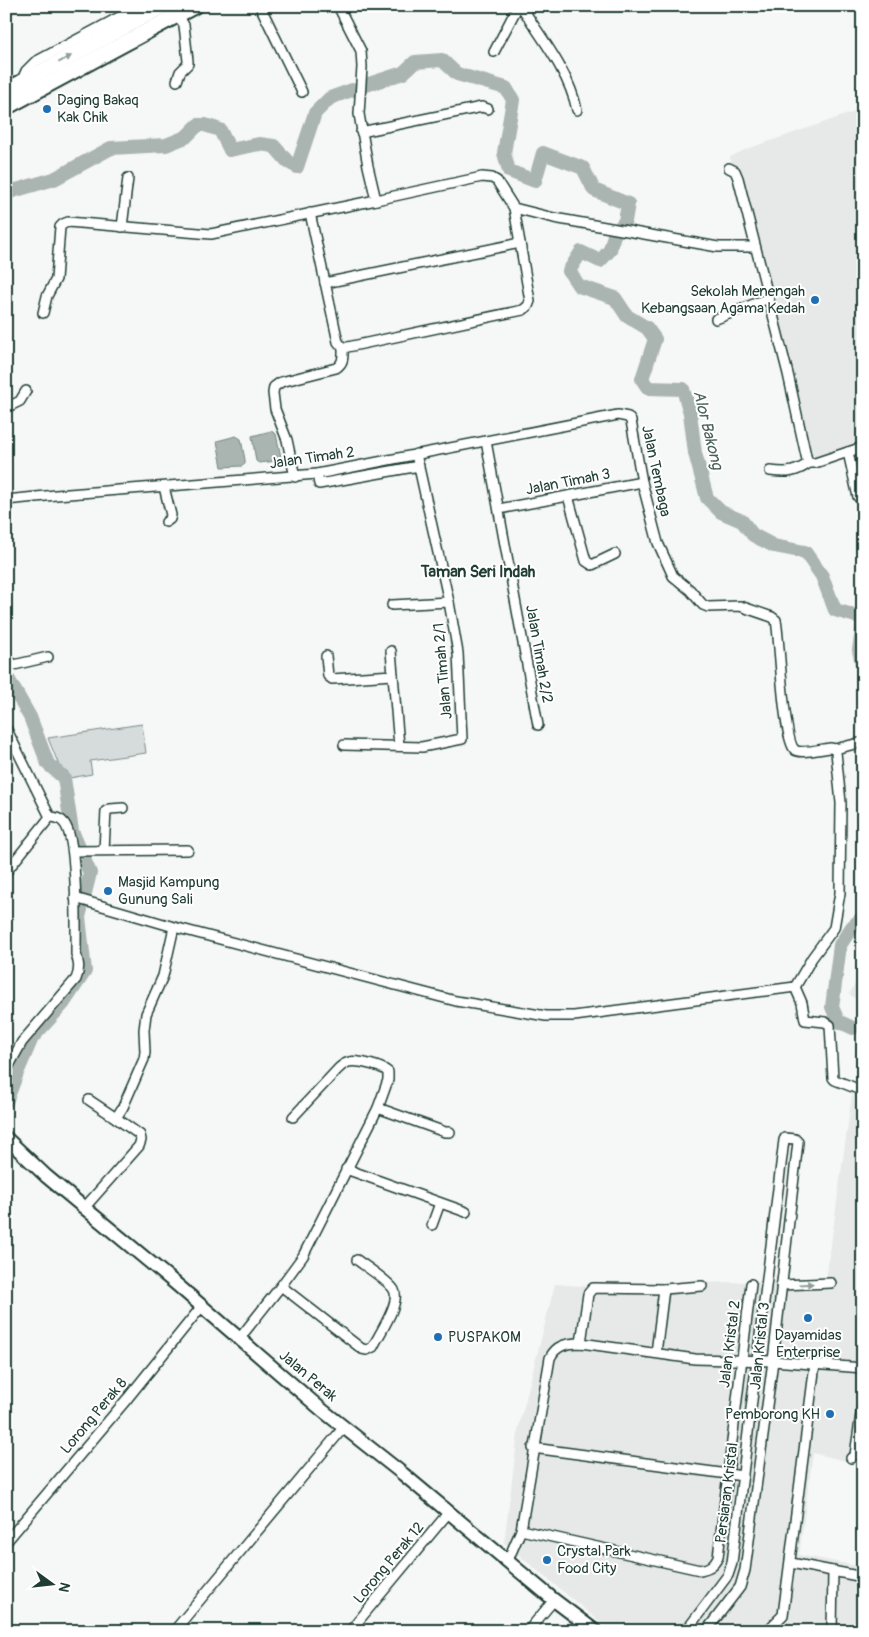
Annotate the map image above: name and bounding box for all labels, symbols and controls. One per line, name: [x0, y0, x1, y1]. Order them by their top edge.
one-way arrow: [58, 55, 71, 64]
place label: Daging Bakaq Kak Chik: [57, 91, 138, 127]
marker: Daging Bakaq Kak Chik: [41, 103, 53, 115]
place label: Sekolah Menengah Kebangsaan Agama Kedah: [641, 282, 805, 318]
marker: Sekolah Menengah Kebangsaan Agama Kedah: [809, 294, 821, 306]
water label: Alor Bakong: [689, 388, 728, 473]
street label: Jalan Tembaga: [637, 424, 675, 518]
street label: Jalan Timah 2: [268, 443, 356, 473]
street label: Jalan Timah 3: [524, 465, 612, 499]
district label: Taman Seri Indah: [420, 562, 536, 582]
street label: Jalan Timah 2/2: [521, 603, 557, 705]
street label: Jalan Timah 2/1: [429, 622, 457, 720]
place label: Masjid Kampung Gunung Sali: [118, 873, 219, 909]
marker: Masjid Kampung Gunung Sali: [102, 885, 114, 897]
one-way arrow: [798, 1280, 814, 1288]
street label: Jalan Kristal 2: [715, 1299, 745, 1389]
street label: Jalan Kristal 3: [746, 1301, 774, 1391]
marker: Dayamidas Enterprise: [802, 1312, 814, 1324]
place label: Dayamidas Enterprise: [775, 1326, 842, 1362]
place label: PUSPAKOM: [448, 1328, 521, 1347]
marker: PUSPAKOM: [432, 1331, 444, 1343]
street label: Jalan Perak: [275, 1346, 342, 1406]
street label: Lorong Perak 8: [57, 1374, 132, 1458]
place label: Pemborong KH: [725, 1405, 820, 1424]
marker: Pemborong KH: [824, 1408, 836, 1420]
street label: Persiaran Kristal: [711, 1442, 743, 1544]
street label: Lorong Perak 12: [349, 1518, 429, 1608]
place label: Crystal Park Food City: [557, 1542, 632, 1578]
marker: Crystal Park Food City: [541, 1554, 553, 1566]
north arrow: [28, 1560, 78, 1610]
text: N: [55, 1580, 74, 1594]

